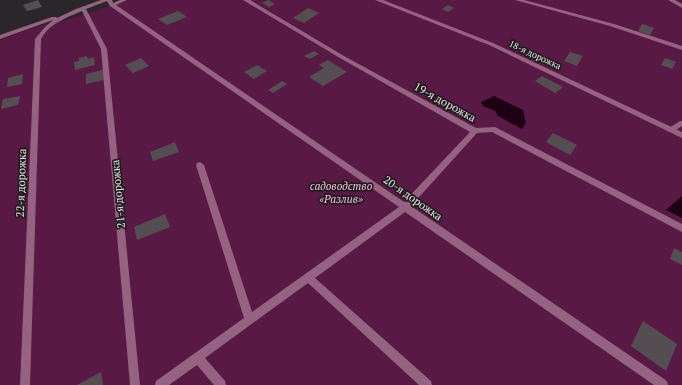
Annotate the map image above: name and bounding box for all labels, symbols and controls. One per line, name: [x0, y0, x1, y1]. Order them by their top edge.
street label: 18-я дорожка: [507, 38, 563, 73]
street label: 19-я дорожка: [412, 79, 479, 125]
street label: 22-я дорожка: [13, 148, 29, 218]
street label: 21-я дорожка: [108, 159, 128, 229]
street label: 20-я дорожка: [381, 173, 446, 224]
park label: садоводство «Разлив»: [310, 179, 373, 206]

